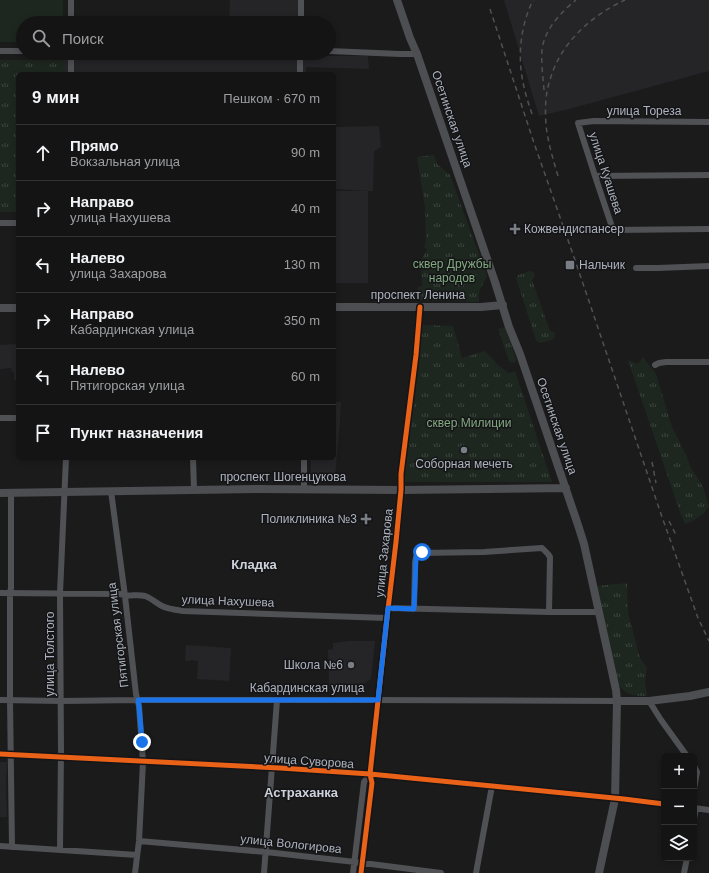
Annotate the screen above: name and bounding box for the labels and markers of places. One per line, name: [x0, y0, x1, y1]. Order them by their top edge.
place label: Кожвендиспансер: [524, 222, 624, 236]
marker: Кожвендиспансер: [509, 223, 521, 235]
place label: Нальчик: [579, 258, 626, 272]
marker: Нальчик: [564, 259, 576, 271]
marker: Соборная мечеть: [459, 445, 469, 455]
place label: Соборная мечеть: [415, 457, 513, 471]
place label: Поликлиника №3: [261, 512, 357, 526]
marker: Поликлиника №3: [360, 513, 372, 525]
place label: Школа №6: [284, 658, 343, 672]
marker: Школа №6: [346, 660, 356, 670]

